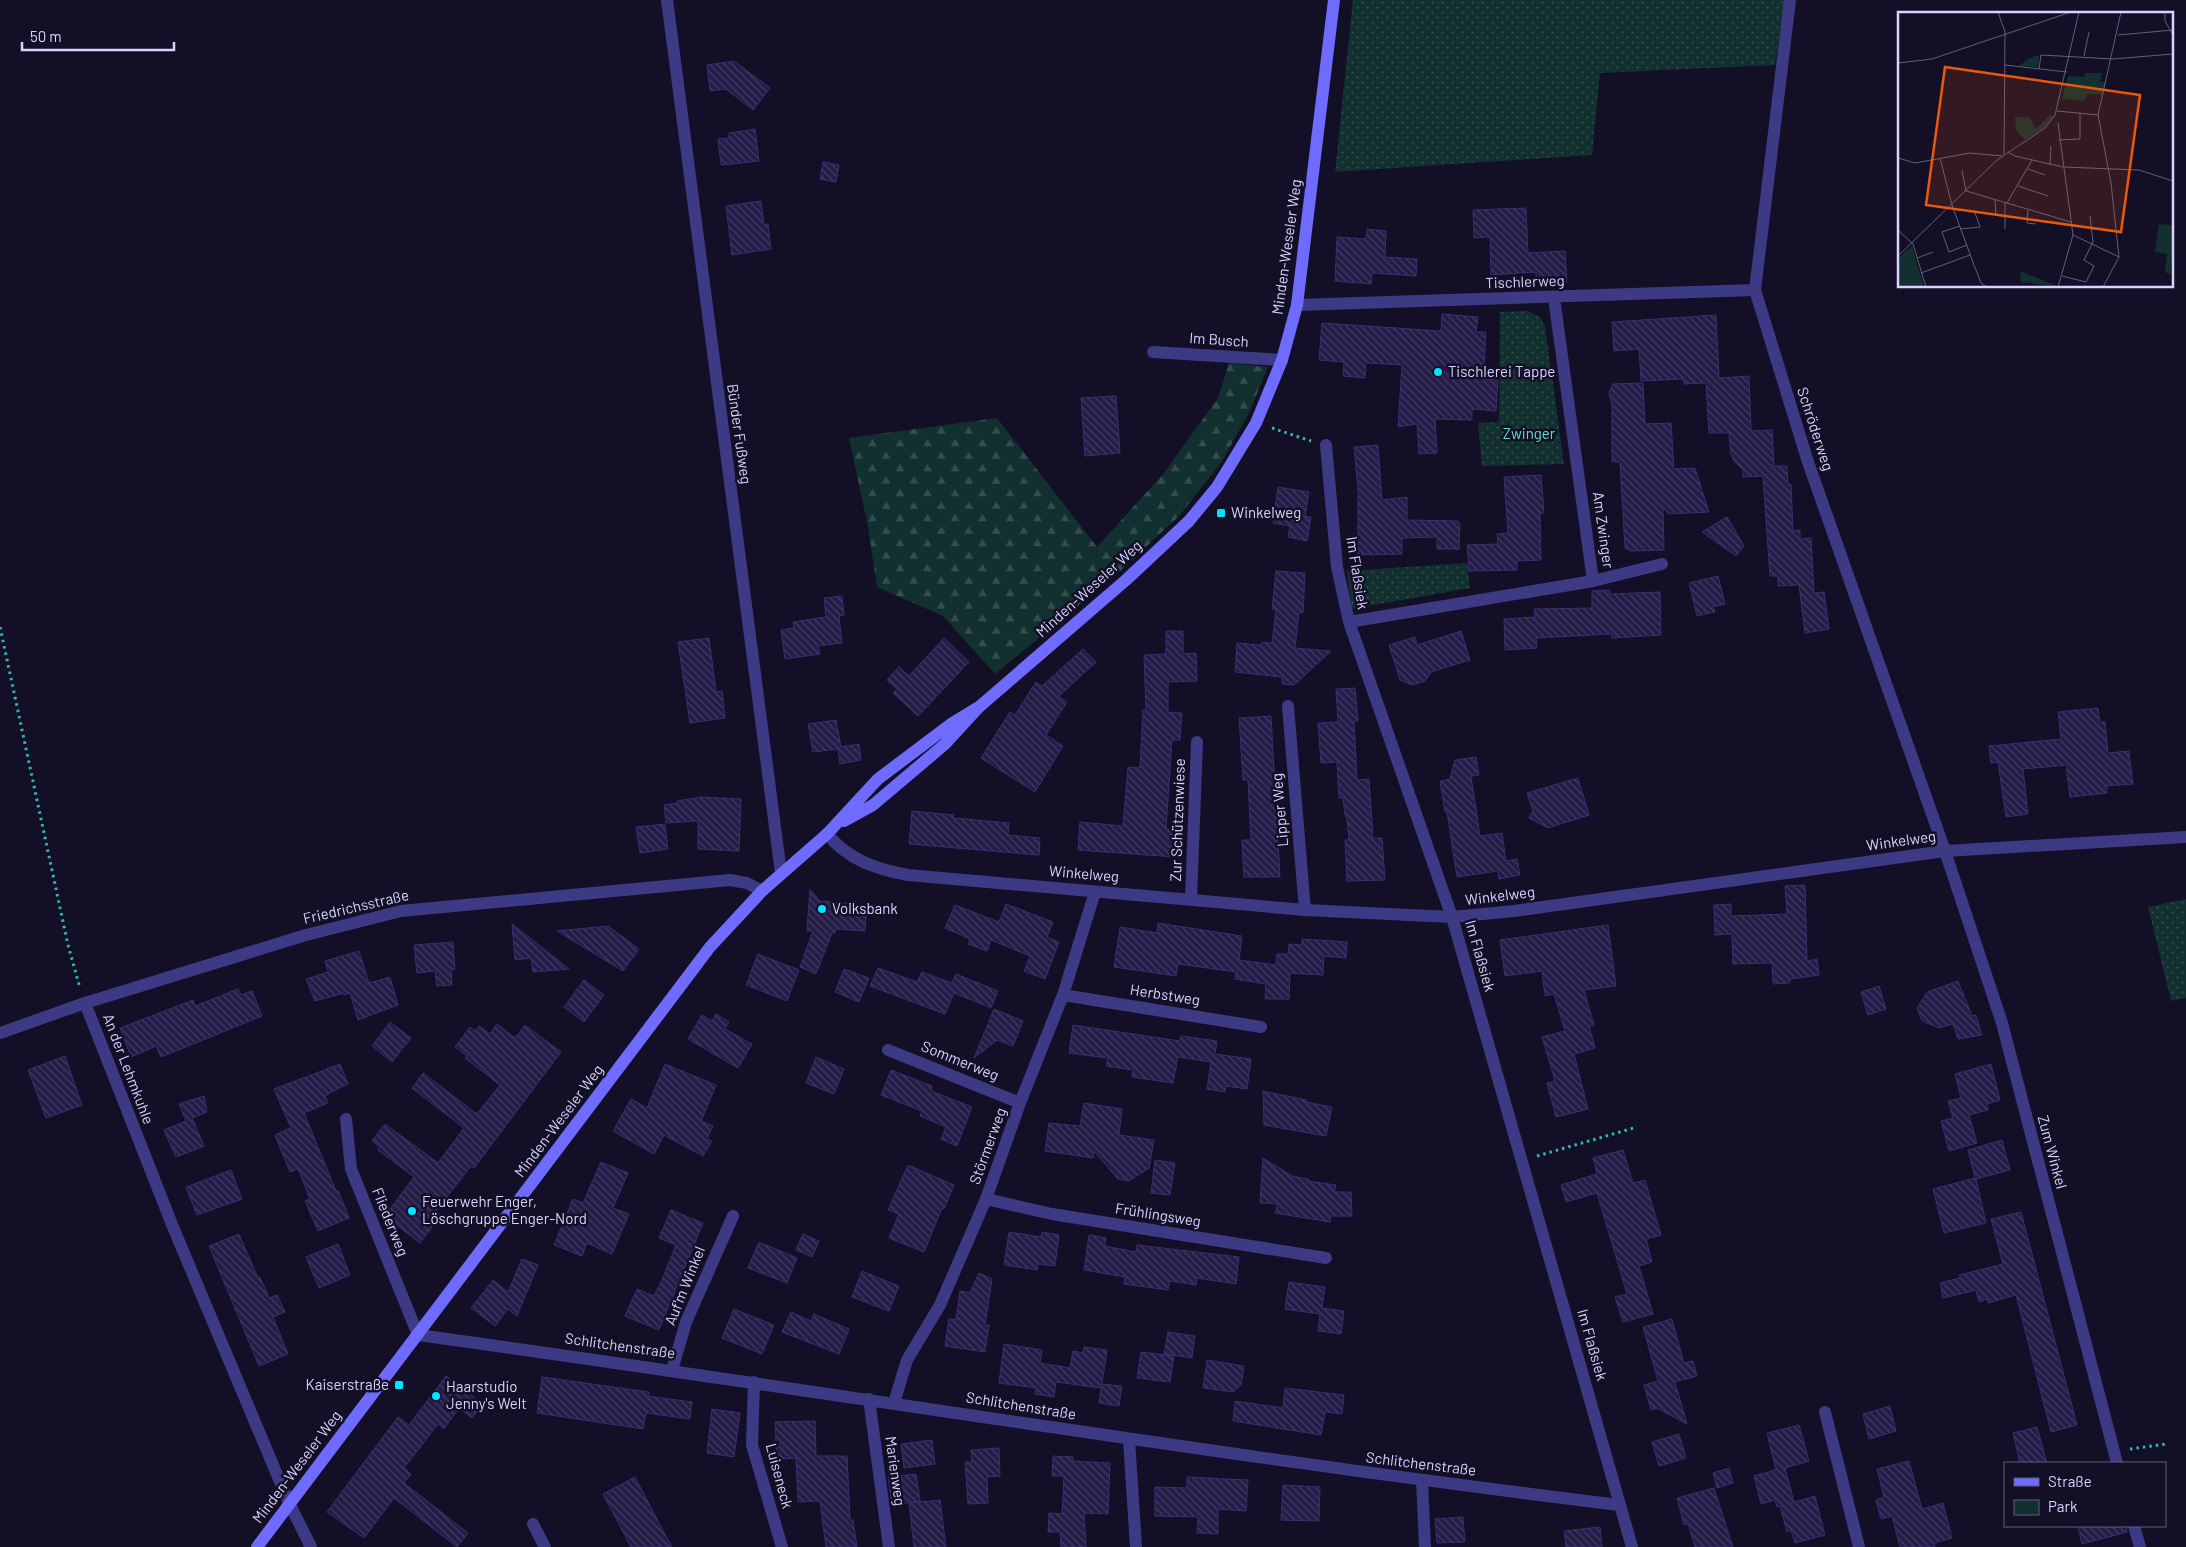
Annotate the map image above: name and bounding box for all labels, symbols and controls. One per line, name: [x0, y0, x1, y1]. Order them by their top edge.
inset map: [1898, 12, 2174, 288]
scale bar: [22, 20, 175, 52]
text: 50 m: [30, 27, 62, 45]
street label: Minden-Weseler Weg: [1268, 178, 1304, 316]
street label: Tischlerweg: [1485, 271, 1565, 291]
street label: Im Busch: [1189, 328, 1249, 350]
place label: Tischlerei Tappe: [1448, 362, 1555, 380]
marker: Tischlerei Tappe: [1432, 366, 1444, 378]
street label: Bünder Fußweg: [724, 383, 756, 485]
street label: Schröderweg: [1794, 385, 1838, 473]
park label: Zwinger: [1503, 424, 1556, 442]
street label: Am Zwinger: [1590, 491, 1618, 570]
place label: Winkelweg: [1231, 503, 1301, 521]
marker: Winkelweg: [1215, 507, 1227, 519]
street label: Im Flaßsiek: [1343, 535, 1373, 611]
street label: Minden-Weseler Weg: [1032, 536, 1145, 641]
street label: Zur Schützenwiese: [1166, 758, 1188, 882]
street label: Lipper Weg: [1267, 773, 1291, 848]
street label: Winkelweg: [1865, 826, 1937, 854]
street label: Winkelweg: [1048, 861, 1120, 885]
street label: Winkelweg: [1464, 882, 1536, 908]
street label: Friedrichsstraße: [301, 885, 410, 927]
place label: Volksbank: [832, 899, 898, 917]
marker: Volksbank: [816, 903, 828, 915]
street label: Im Flaßsiek: [1462, 918, 1500, 994]
street label: Herbstweg: [1129, 980, 1201, 1008]
street label: An der Lehmkuhle: [100, 1011, 158, 1126]
street label: Sommerweg: [919, 1036, 1002, 1084]
street label: Minden-Weseler Weg: [510, 1060, 606, 1180]
street label: Störmerweg: [965, 1105, 1009, 1186]
street label: Zum Winkel: [2035, 1113, 2071, 1190]
street label: Fliederweg: [369, 1185, 413, 1259]
place label: Feuerwehr Enger, Löschgruppe Enger-Nord: [422, 1192, 587, 1227]
street label: Frühlingsweg: [1114, 1198, 1202, 1230]
marker: Feuerwehr Enger, Löschgruppe Enger-Nord: [406, 1205, 418, 1217]
street label: Auf'm Winkel: [660, 1244, 708, 1328]
street label: Im Flaßsiek: [1574, 1307, 1612, 1383]
street label: Schlitchenstraße: [564, 1328, 676, 1362]
place label: Kaiserstraße: [306, 1375, 389, 1393]
place label: Haarstudio Jenny's Welt: [446, 1377, 527, 1412]
marker: Kaiserstraße: [393, 1379, 405, 1391]
street label: Schlitchenstraße: [965, 1387, 1077, 1423]
marker: Haarstudio Jenny's Welt: [430, 1390, 442, 1402]
street label: Minden-Weseler Weg: [248, 1406, 344, 1526]
street label: Marienweg: [882, 1435, 910, 1507]
street label: Luiseneck: [763, 1441, 797, 1511]
street label: Schlitchenstraße: [1365, 1447, 1477, 1479]
legend: [2004, 1462, 2166, 1527]
text: Straße: [2048, 1472, 2092, 1490]
text: Park: [2048, 1497, 2078, 1515]

